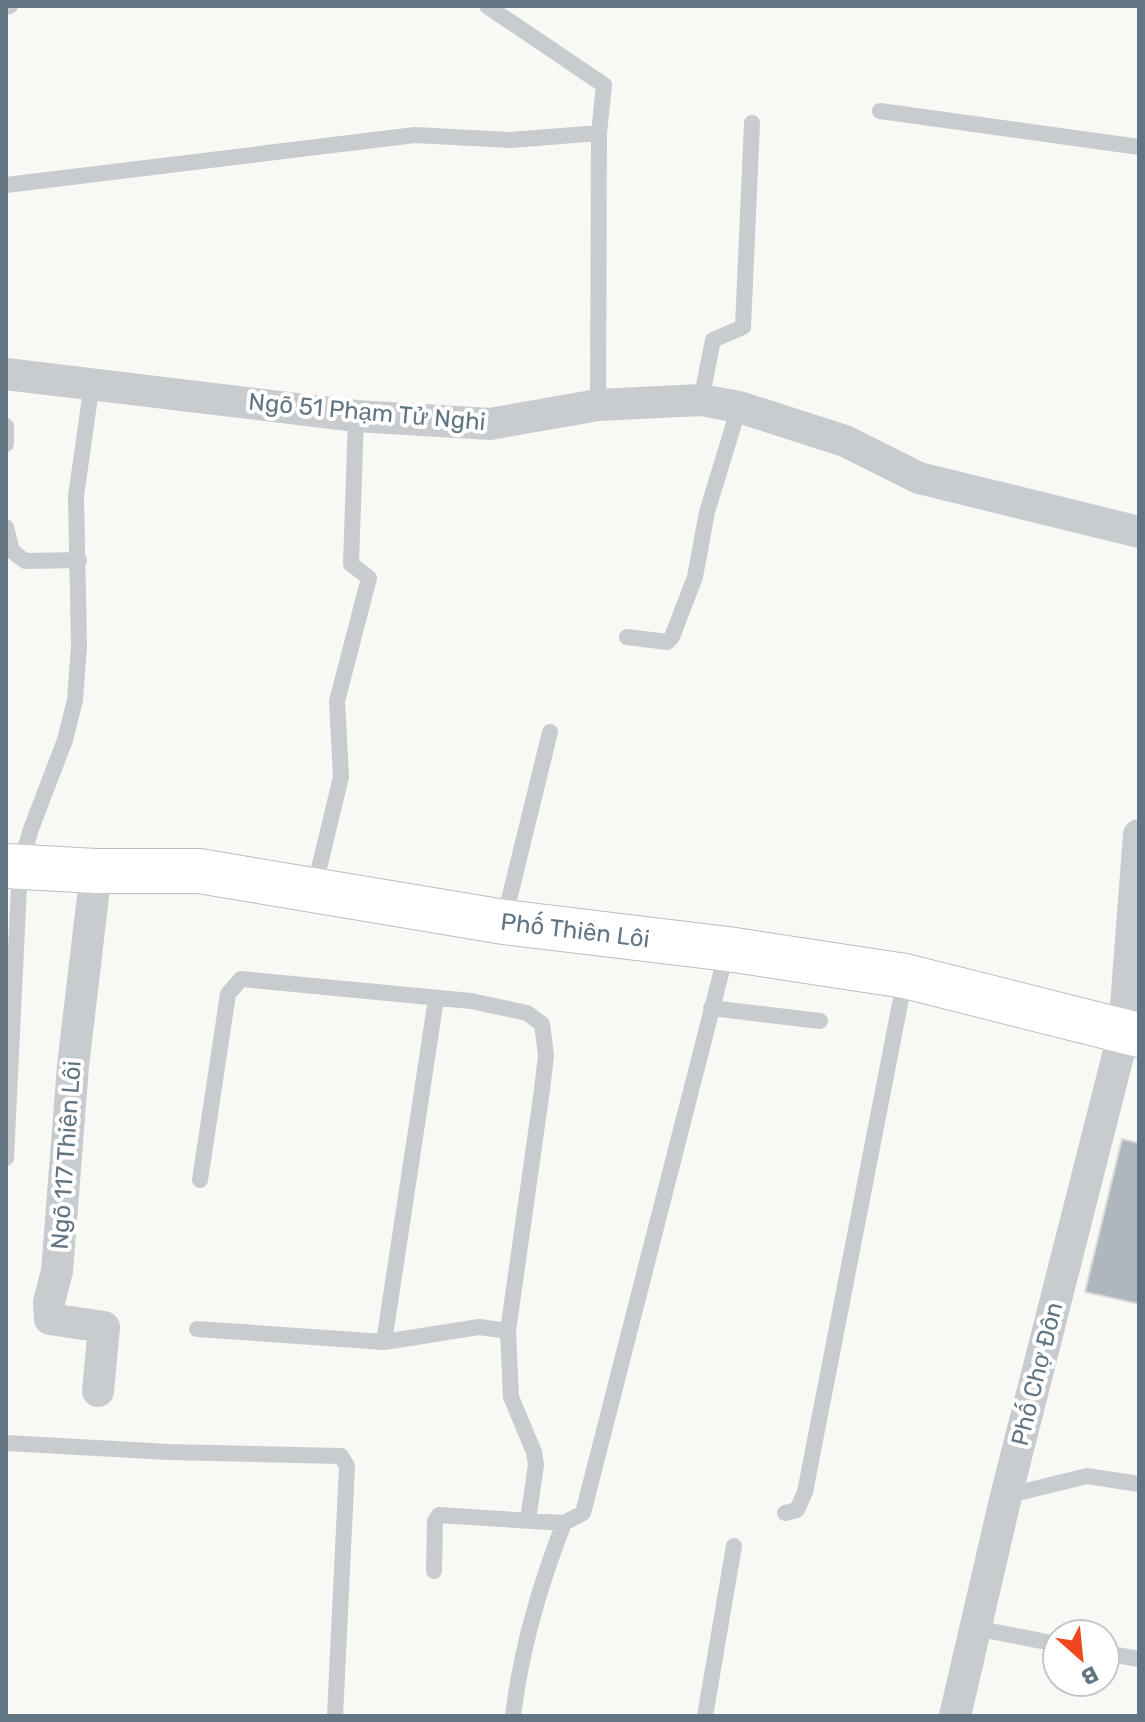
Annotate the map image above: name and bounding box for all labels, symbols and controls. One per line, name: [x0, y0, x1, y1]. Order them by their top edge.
street label: Ngõ 51 Phạm Tử Nghi: [247, 388, 487, 436]
street label: Phố Thiên Lôi: [499, 908, 651, 953]
street label: Ngõ 117 Thiên Lôi: [45, 1060, 87, 1250]
street label: Phố Chợ Đôn: [1004, 1299, 1068, 1449]
north arrow: [1041, 1618, 1121, 1698]
text: B: [1077, 1660, 1103, 1691]

